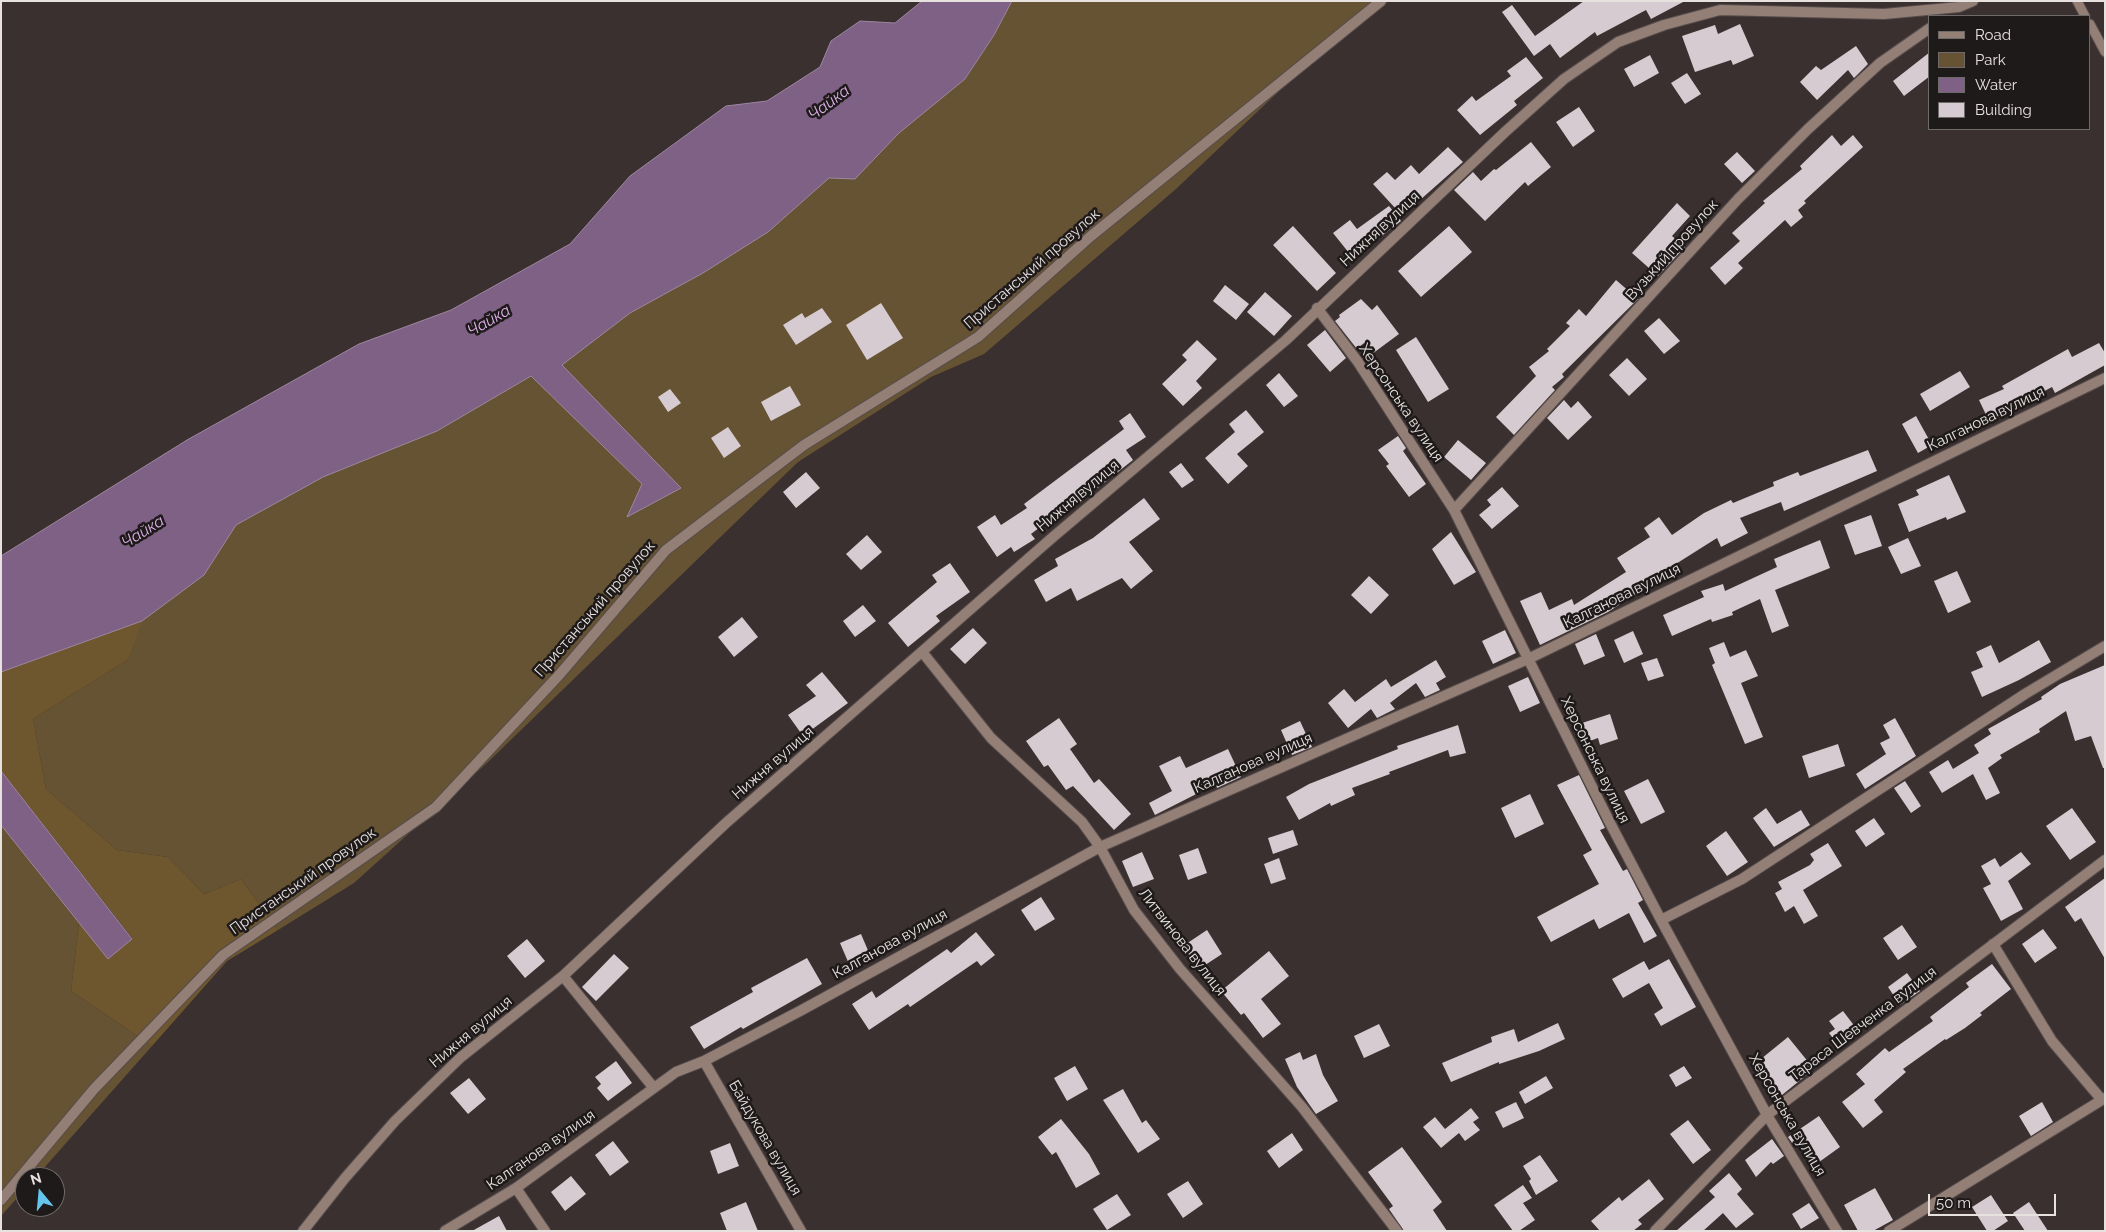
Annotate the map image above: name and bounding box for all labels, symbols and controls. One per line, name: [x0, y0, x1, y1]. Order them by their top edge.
legend: [1928, 15, 2091, 130]
text: Road: [1975, 26, 2011, 44]
text: Park: [1975, 51, 2006, 69]
text: Water: [1975, 76, 2017, 94]
water label: Чайка: [805, 81, 853, 125]
text: Building: [1975, 101, 2032, 119]
street label: Нижня вулиця: [1336, 188, 1424, 270]
street label: Вузький провулок: [1622, 196, 1722, 304]
street label: Пристанський провулок: [960, 205, 1104, 333]
water label: Чайка: [464, 301, 514, 341]
street label: Херсонська вулиця: [1355, 340, 1447, 466]
street label: Калганова вулиця: [1924, 383, 2048, 455]
street label: Нижня вулиця: [1033, 456, 1123, 536]
water label: Чайка: [118, 511, 168, 553]
street label: Пристанський провулок: [531, 537, 659, 681]
street label: Калганова вулиця: [1560, 560, 1684, 632]
street label: Херсонська вулиця: [1556, 694, 1634, 826]
street label: Нижня вулиця: [729, 723, 817, 803]
street label: Калганова вулиця: [1191, 729, 1315, 797]
street label: Пристанський провулок: [226, 824, 380, 938]
street label: Литвинова вулиця: [1134, 885, 1230, 999]
street label: Калганова вулиця: [830, 905, 950, 983]
street label: Тараса Шевченка вулиця: [1786, 963, 1940, 1085]
street label: Нижня вулиця: [426, 992, 516, 1072]
street label: Херсонська вулиця: [1745, 1050, 1829, 1180]
street label: Байдукова вулиця: [725, 1077, 805, 1199]
street label: Калганова вулиця: [483, 1106, 599, 1194]
north arrow: [15, 1167, 65, 1217]
text: N: [28, 1169, 43, 1188]
scale bar: [1931, 1184, 2058, 1216]
text: 50 m: [1936, 1194, 1971, 1212]

